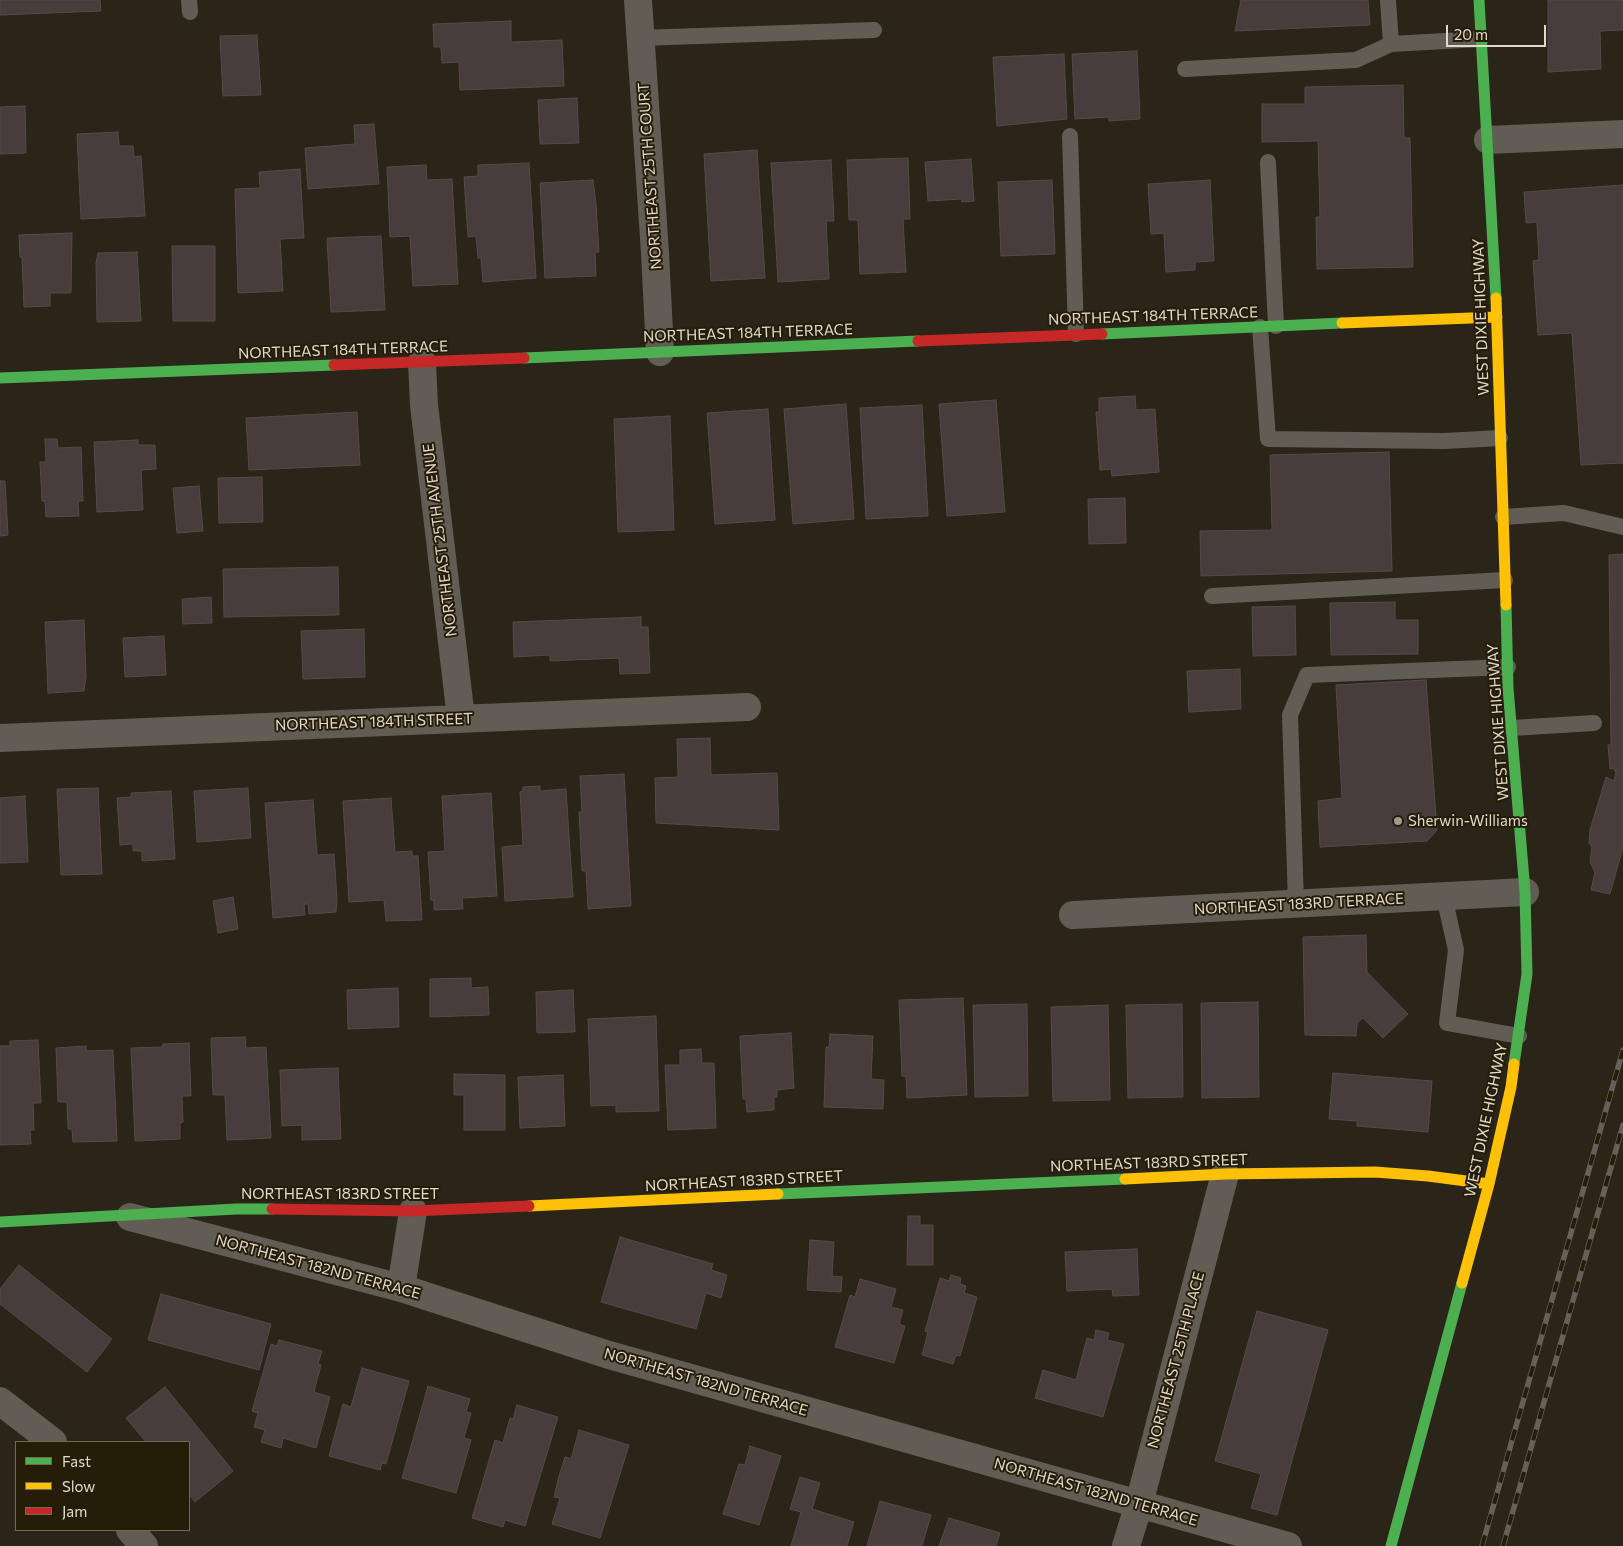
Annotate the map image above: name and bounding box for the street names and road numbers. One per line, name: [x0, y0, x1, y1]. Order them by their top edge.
street label: NORTHEAST 25TH COURT: [634, 82, 666, 270]
street label: WEST DIXIE HIGHWAY: [1469, 238, 1493, 396]
street label: NORTHEAST 184TH TERRACE: [1048, 303, 1258, 329]
street label: NORTHEAST 184TH TERRACE: [643, 320, 853, 346]
street label: NORTHEAST 184TH TERRACE: [238, 337, 448, 363]
street label: NORTHEAST 25TH AVENUE: [419, 442, 461, 638]
street label: WEST DIXIE HIGHWAY: [1484, 643, 1512, 801]
street label: NORTHEAST 184TH STREET: [275, 710, 473, 734]
street label: NORTHEAST 183RD TERRACE: [1194, 890, 1404, 918]
street label: WEST DIXIE HIGHWAY: [1461, 1041, 1511, 1199]
street label: NORTHEAST 183RD STREET: [1050, 1151, 1248, 1175]
street label: NORTHEAST 183RD STREET: [645, 1167, 843, 1195]
street label: NORTHEAST 183RD STREET: [241, 1185, 439, 1203]
street label: NORTHEAST 182ND TERRACE: [214, 1231, 422, 1303]
street label: NORTHEAST 25TH PLACE: [1144, 1270, 1208, 1450]
street label: NORTHEAST 182ND TERRACE: [602, 1344, 810, 1420]
street label: NORTHEAST 182ND TERRACE: [992, 1454, 1200, 1530]

